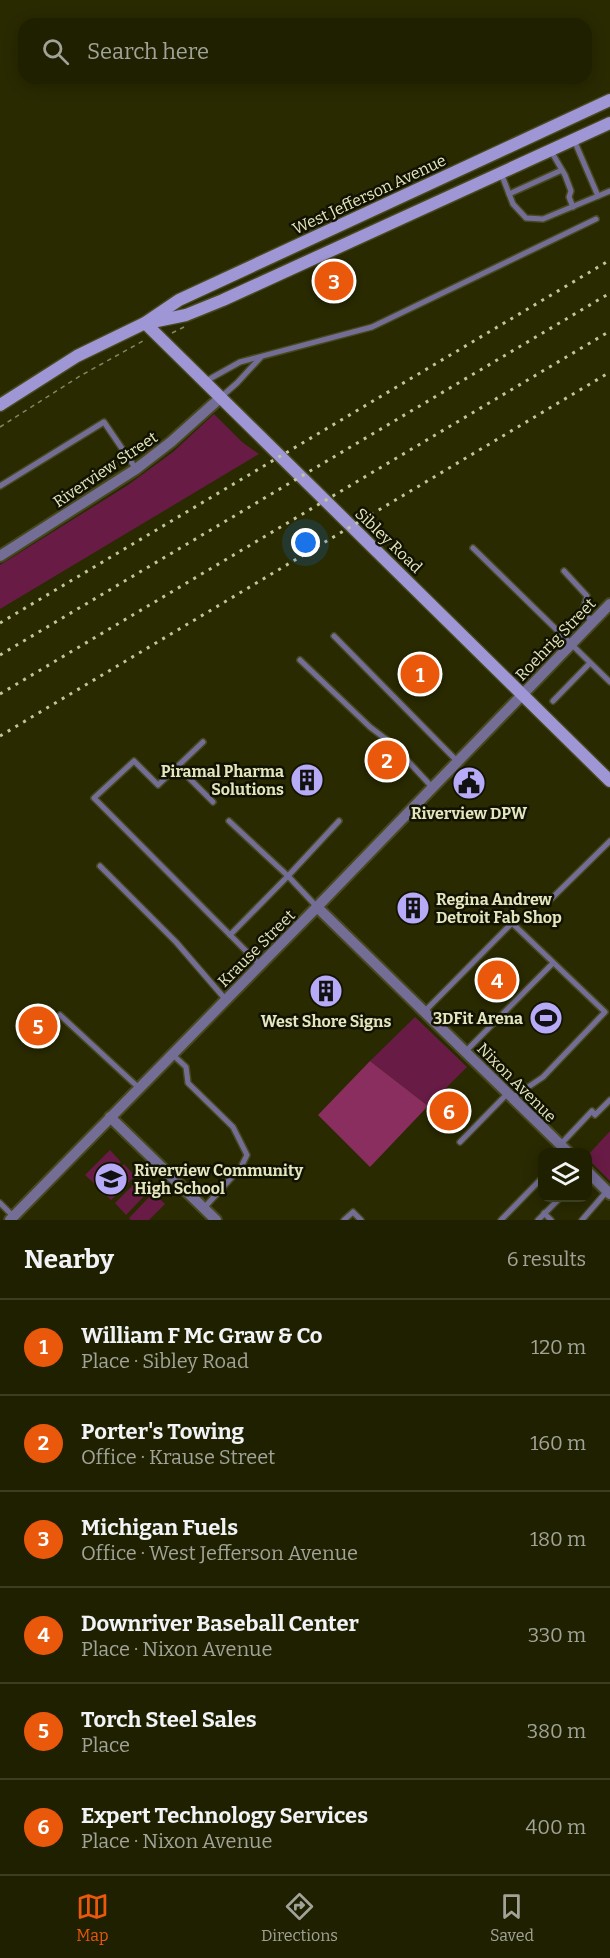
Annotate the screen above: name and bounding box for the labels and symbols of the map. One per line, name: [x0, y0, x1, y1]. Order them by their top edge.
street label: West Jefferson Avenue: [289, 151, 449, 238]
pin: 3: [314, 258, 354, 304]
street label: Riverview Street: [50, 427, 161, 511]
street label: Sibley Road: [351, 504, 426, 577]
your location: [291, 528, 320, 557]
street label: Roehrig Street: [511, 594, 600, 684]
pin: 1: [400, 652, 440, 696]
pin: 2: [368, 738, 406, 783]
place label: Piramal Pharma Solutions: [161, 762, 284, 799]
building icon: Piramal Pharma Solutions: [289, 762, 325, 798]
public building icon: Riverview DPW: [451, 765, 487, 801]
place label: Riverview DPW: [411, 804, 528, 823]
building icon: Regina Andrew Detroit Fab Shop: [395, 890, 431, 926]
place label: Regina Andrew Detroit Fab Shop: [436, 890, 562, 927]
street label: Krause Street: [214, 906, 299, 991]
pin: 4: [478, 958, 516, 1002]
building icon: West Shore Signs: [308, 973, 344, 1009]
sports icon: 3DFit Arena: [528, 1000, 564, 1036]
pin: 5: [18, 1004, 57, 1048]
place label: 3DFit Arena: [433, 1009, 523, 1028]
place label: West Shore Signs: [261, 1012, 391, 1031]
street label: Nixon Avenue: [473, 1039, 560, 1126]
pin: 6: [430, 1088, 468, 1134]
school or university icon: Riverview Community High School: [93, 1161, 129, 1197]
place label: Riverview Community High School: [134, 1161, 303, 1198]

